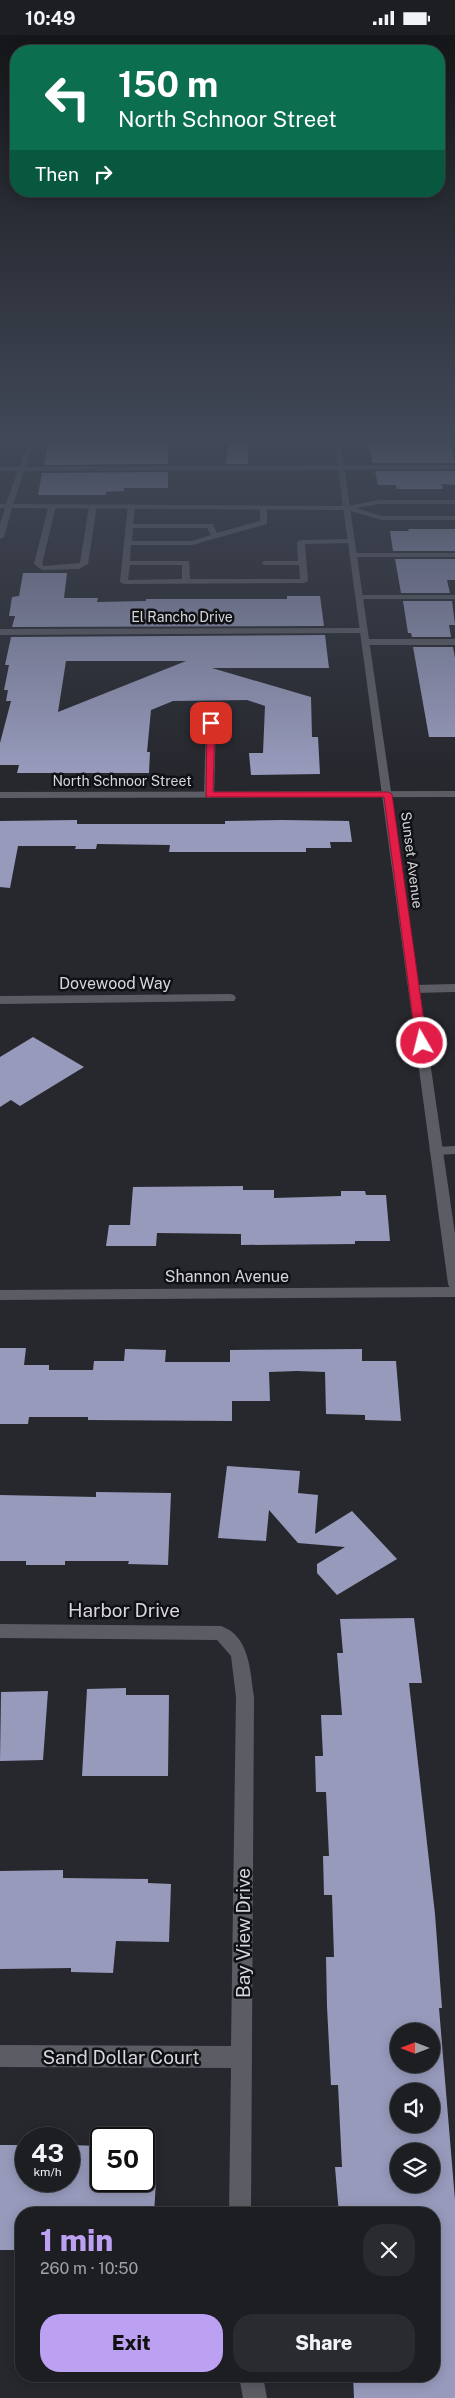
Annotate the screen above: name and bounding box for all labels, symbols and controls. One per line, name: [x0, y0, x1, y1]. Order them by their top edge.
text: 10:49: [25, 7, 75, 29]
text: 150 m: [118, 64, 218, 105]
icon: left: [35, 65, 100, 130]
text: North Schnoor Street: [118, 106, 337, 132]
icon: right: [89, 160, 117, 188]
text: Then: [35, 163, 79, 185]
street label: El Rancho Drive: [131, 609, 233, 625]
pin: [190, 702, 232, 744]
icon: arrive: [197, 709, 225, 737]
street label: North Schnoor Street: [52, 773, 192, 789]
street label: Sunset Avenue: [398, 811, 426, 909]
street label: Dovewood Way: [59, 974, 171, 993]
position arrow: [395, 1016, 447, 1068]
street label: Shannon Avenue: [165, 1267, 289, 1286]
street label: Harbor Drive: [68, 1599, 180, 1621]
street label: Bay View Drive: [232, 1868, 254, 1998]
north arrow: [390, 2023, 440, 2073]
map controls: [390, 2023, 440, 2193]
street label: Sand Dollar Court: [42, 2046, 200, 2068]
button: sound: [390, 2083, 440, 2133]
speed limit sign: 50: [90, 2127, 155, 2192]
text: 43: [31, 2138, 64, 2168]
button: layers: [390, 2143, 440, 2193]
text: km/h: [33, 2165, 62, 2179]
text: 1 min: [40, 2222, 113, 2258]
button: close: [363, 2224, 415, 2276]
text: 260 m · 10:50: [40, 2259, 138, 2278]
button: Exit: [40, 2314, 223, 2372]
button: Share: [233, 2314, 415, 2372]

